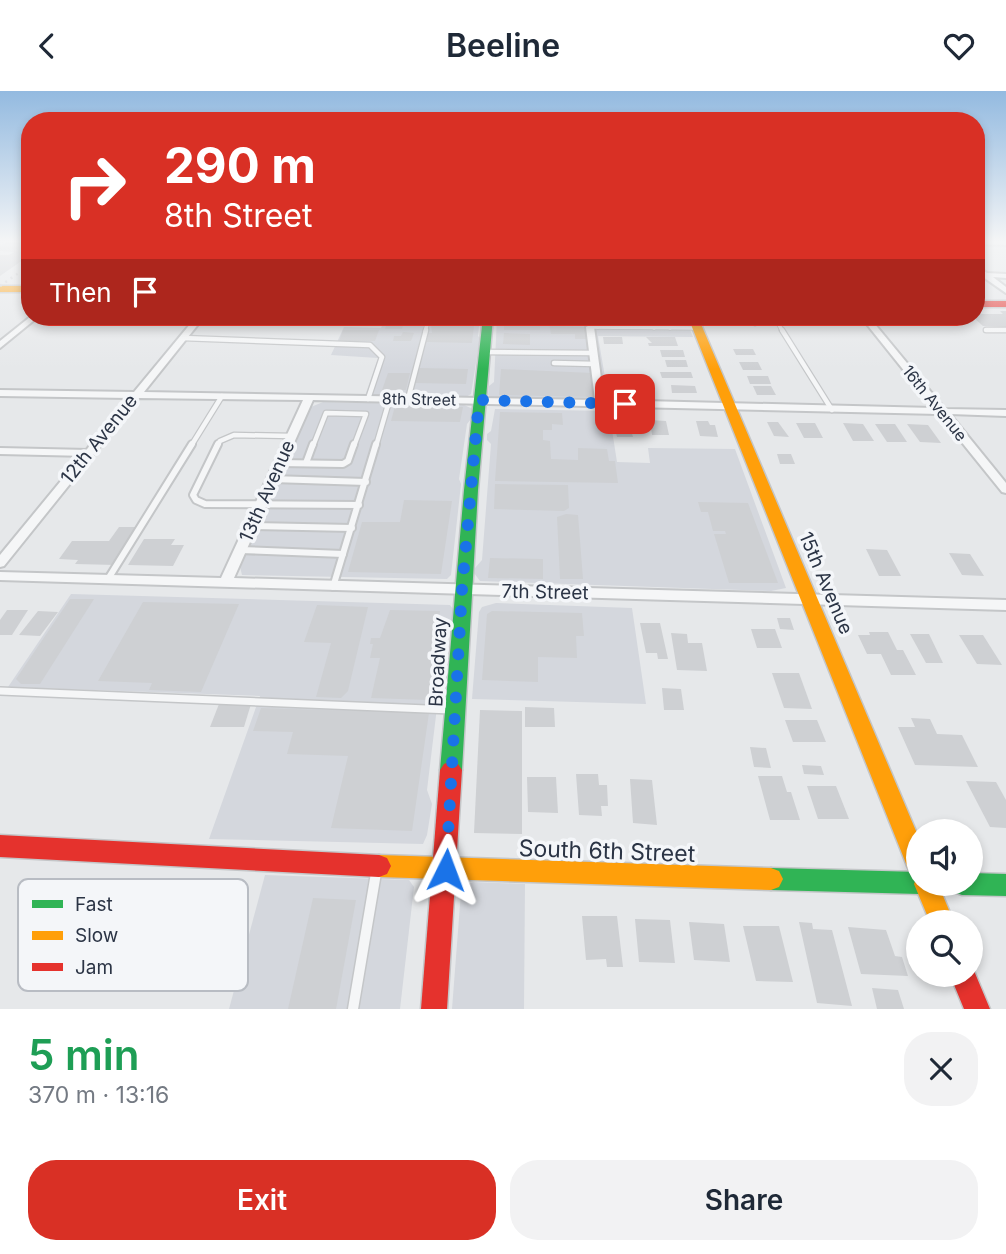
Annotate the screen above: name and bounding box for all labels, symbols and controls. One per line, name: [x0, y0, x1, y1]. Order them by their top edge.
text: Beeline: [446, 26, 560, 65]
icon: back: [28, 27, 66, 65]
icon: heart: [940, 27, 978, 65]
text: 290 m: [164, 136, 316, 195]
icon: right: [49, 140, 140, 231]
text: 8th Street: [164, 196, 312, 235]
icon: arrive: [126, 273, 164, 311]
text: Then: [49, 277, 112, 308]
street label: 16th Avenue: [898, 361, 972, 445]
pin: [595, 374, 655, 434]
icon: arrive: [606, 385, 644, 423]
street label: 8th Street: [382, 388, 456, 410]
street label: 12th Avenue: [56, 389, 142, 489]
street label: 13th Avenue: [234, 437, 300, 545]
street label: 15th Avenue: [794, 528, 858, 638]
street label: 7th Street: [501, 580, 589, 604]
street label: Broadway: [424, 616, 452, 707]
map controls: [906, 819, 983, 987]
button: sound: [906, 819, 983, 896]
position arrow: [409, 833, 483, 907]
street label: South 6th Street: [518, 834, 696, 868]
legend: [18, 879, 248, 991]
text: Fast: [75, 893, 113, 916]
button: search: [906, 910, 983, 987]
text: Slow: [75, 924, 118, 947]
text: Jam: [75, 956, 113, 979]
text: 5 min: [28, 1029, 140, 1080]
button: close: [904, 1032, 978, 1106]
text: 370 m · 13:16: [28, 1081, 169, 1109]
button: Exit: [28, 1160, 496, 1240]
button: Share: [510, 1160, 978, 1240]

